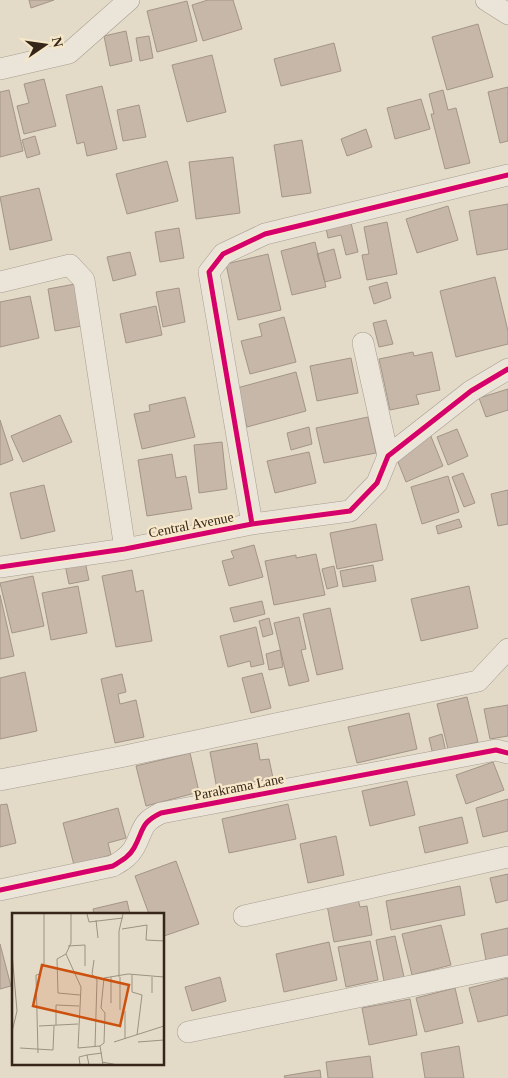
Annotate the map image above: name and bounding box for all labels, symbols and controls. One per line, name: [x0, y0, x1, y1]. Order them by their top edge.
north arrow: [20, 20, 70, 70]
text: N: [49, 36, 66, 49]
street label: Central Avenue: [147, 509, 235, 541]
street label: Parakrama Lane: [193, 771, 285, 803]
inset map: [12, 913, 165, 1066]

